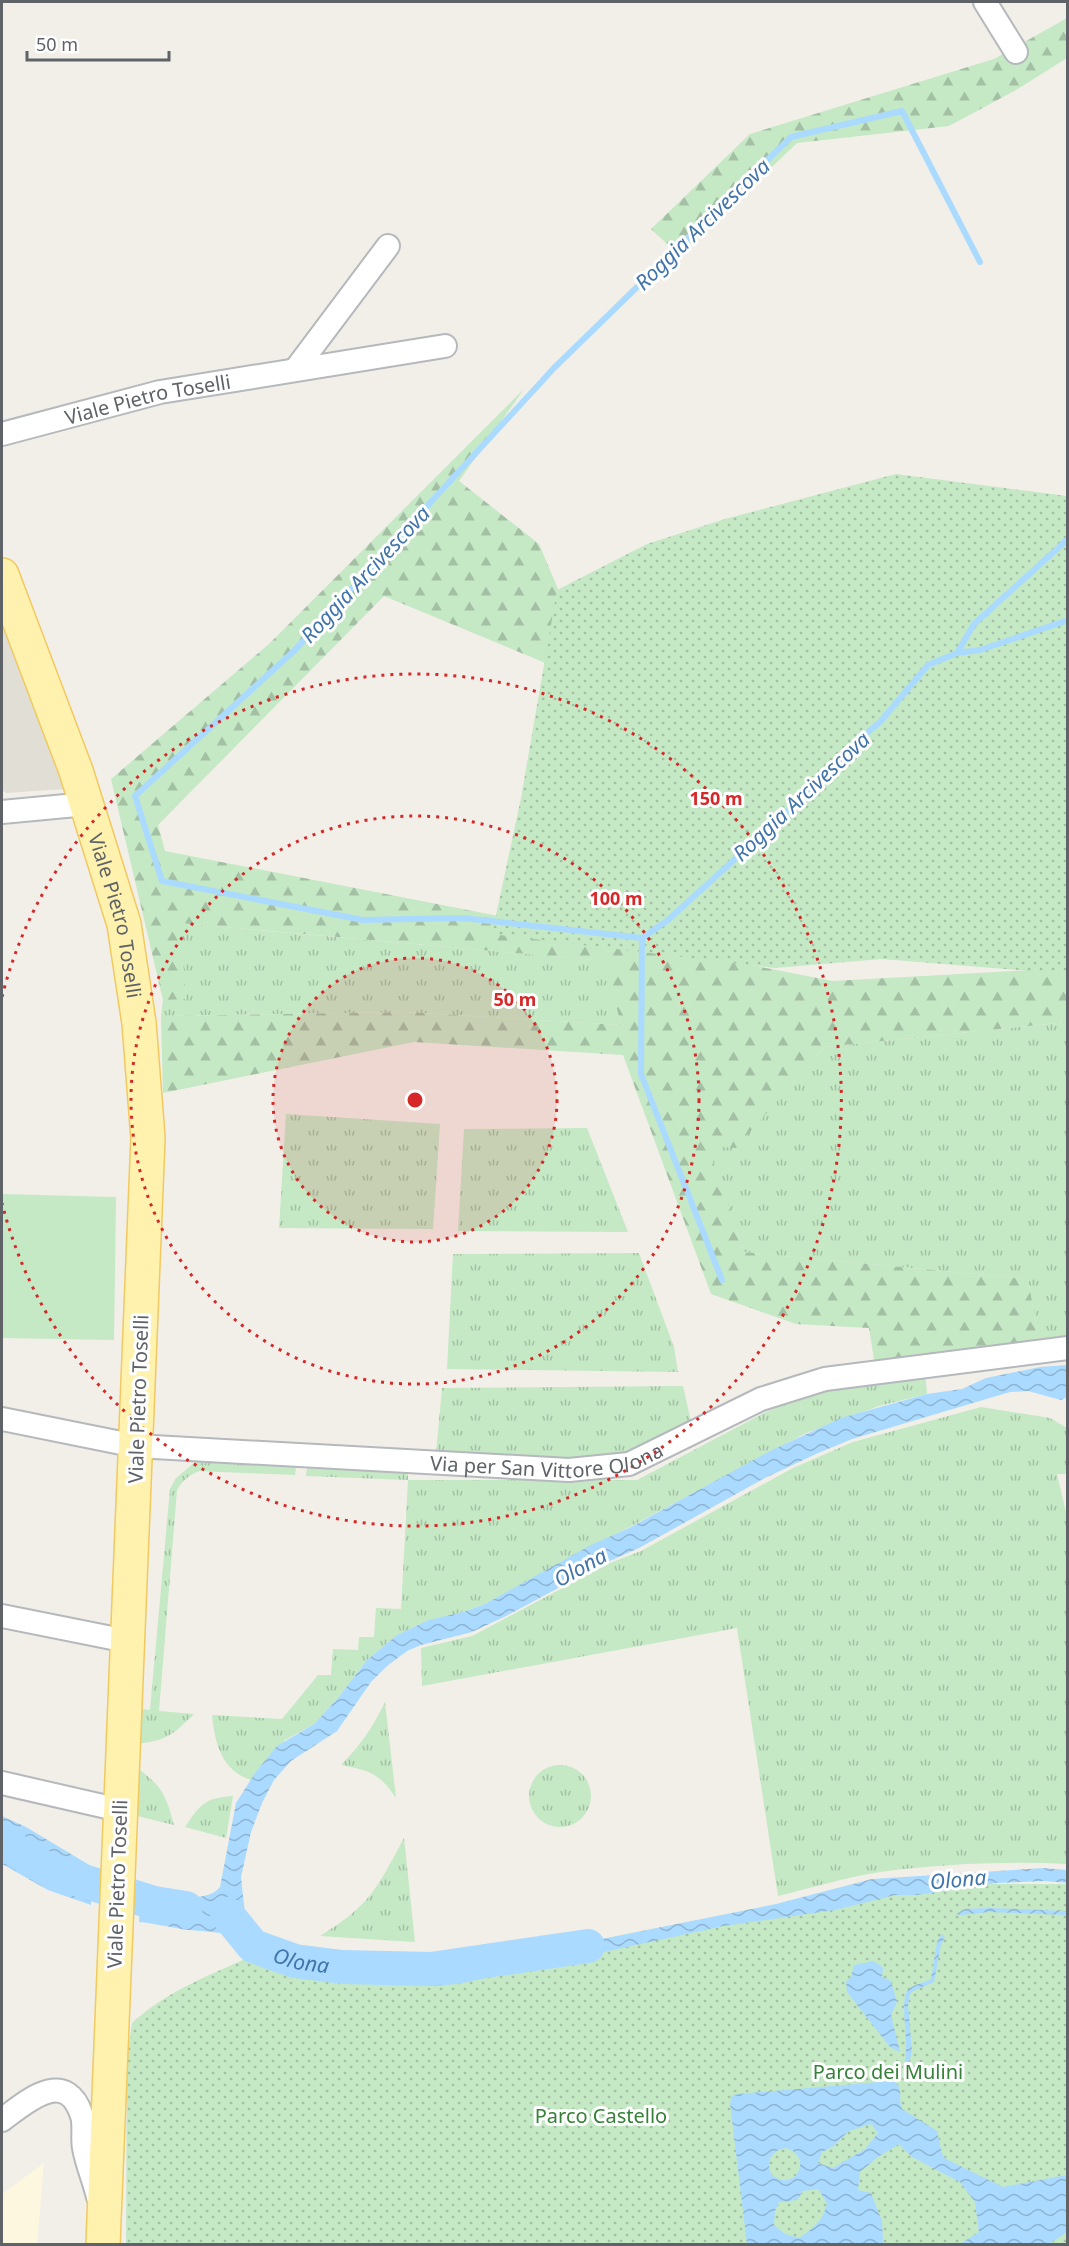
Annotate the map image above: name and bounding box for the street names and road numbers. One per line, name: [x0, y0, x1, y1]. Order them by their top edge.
street label: Viale Pietro Toselli: [62, 367, 232, 430]
street label: Viale Pietro Toselli: [83, 830, 149, 1000]
street label: Viale Pietro Toselli: [122, 1314, 154, 1484]
street label: Via per San Vittore Olona: [430, 1436, 667, 1484]
street label: Viale Pietro Toselli: [101, 1799, 133, 1969]

